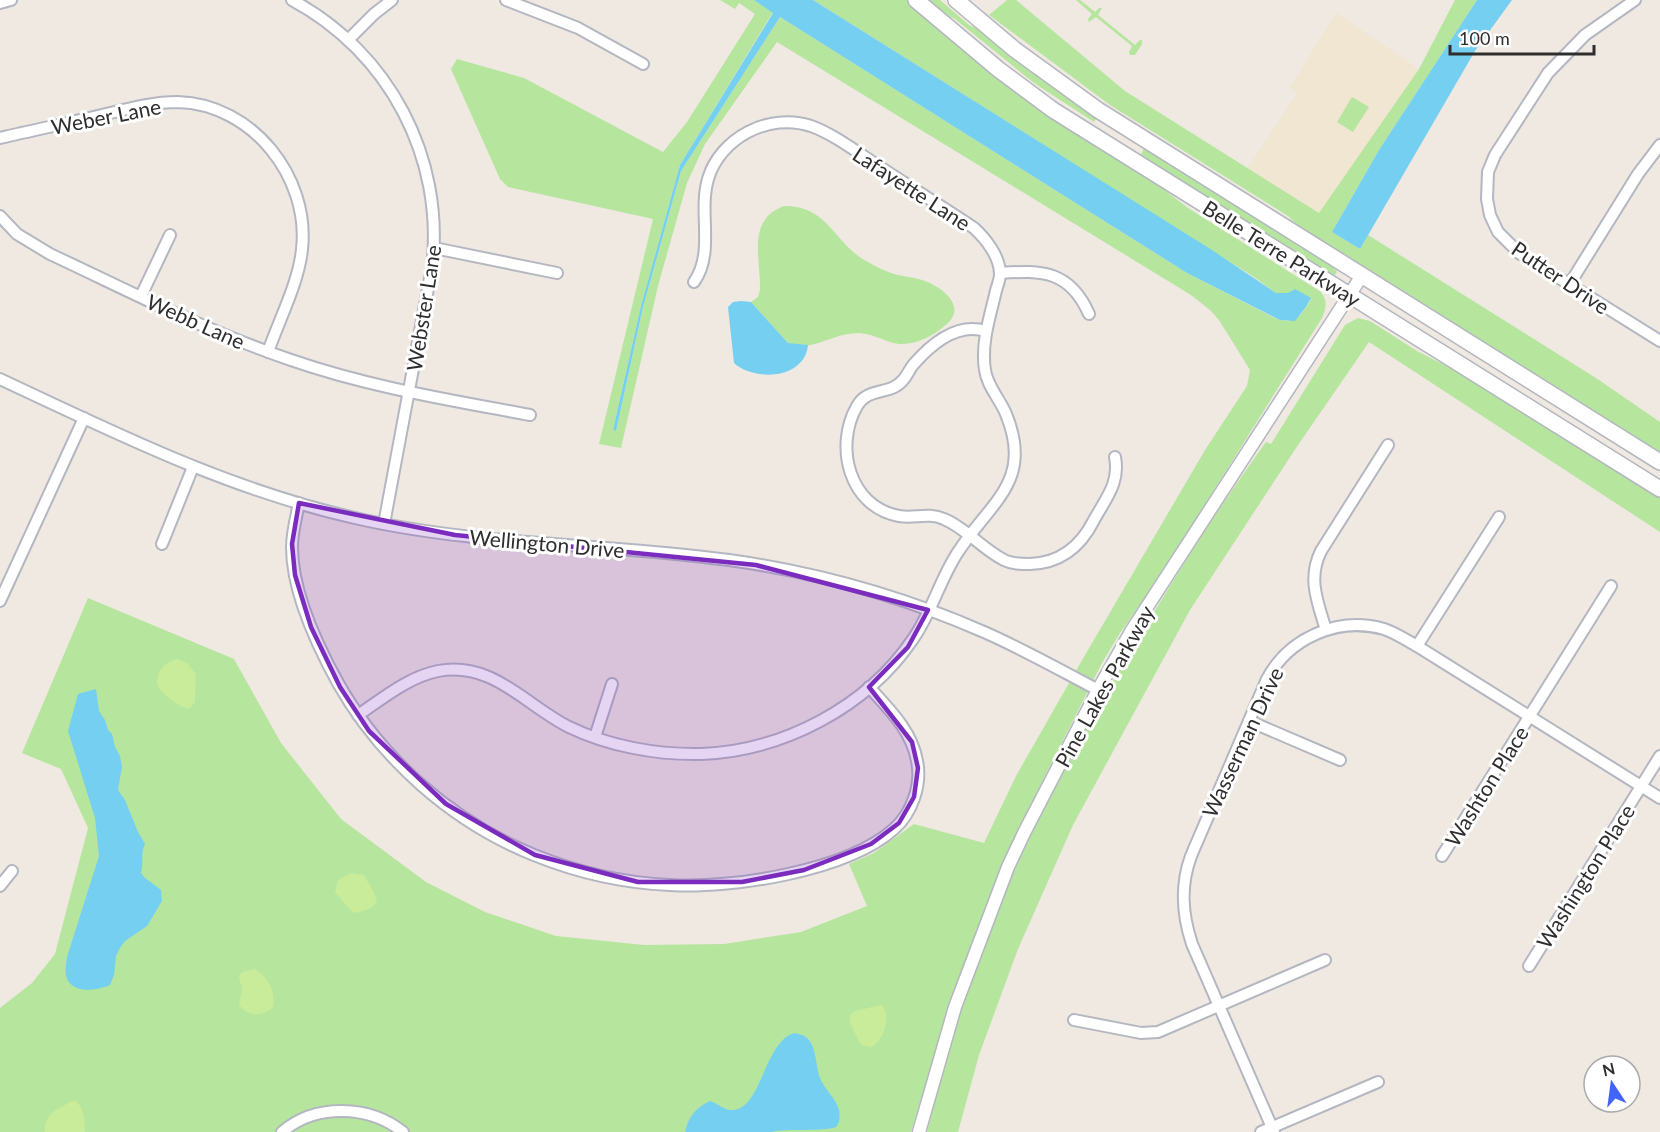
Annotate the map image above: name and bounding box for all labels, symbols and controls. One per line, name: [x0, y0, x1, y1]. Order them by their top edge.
scale bar: [1450, 18, 1594, 56]
text: 100 m: [1459, 27, 1510, 49]
street label: Weber Lane: [49, 93, 163, 139]
street label: Lafayette Lane: [849, 141, 975, 235]
street label: Belle Terre Parkway: [1199, 194, 1365, 312]
street label: Putter Drive: [1507, 235, 1615, 319]
street label: Webster Lane: [401, 243, 445, 373]
street label: Webb Lane: [143, 288, 249, 354]
street label: Wellington Drive: [468, 524, 626, 562]
street label: Pine Lakes Parkway: [1049, 601, 1159, 771]
street label: Wasserman Drive: [1196, 663, 1288, 821]
street label: Washton Place: [1439, 721, 1533, 851]
street label: Washington Place: [1531, 799, 1639, 953]
north arrow: [1582, 1054, 1642, 1114]
text: N: [1600, 1058, 1617, 1080]

